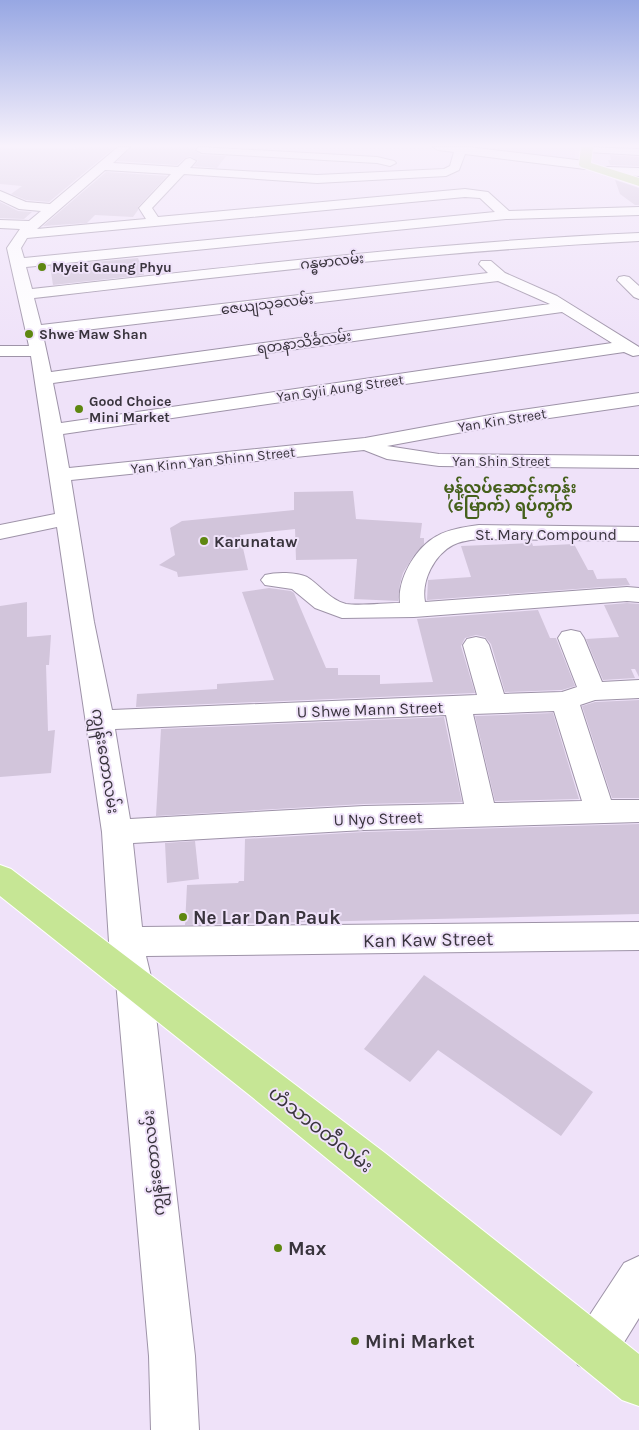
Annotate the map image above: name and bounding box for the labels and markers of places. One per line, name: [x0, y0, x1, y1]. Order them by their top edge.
place label: Myeit Gaung Phyu: [52, 259, 172, 276]
marker: Myeit Gaung Phyu: [36, 261, 48, 273]
place label: Shwe Maw Shan: [39, 326, 147, 343]
marker: Shwe Maw Shan: [23, 328, 35, 340]
place label: Good Choice Mini Market: [89, 393, 171, 426]
marker: Good Choice Mini Market: [73, 403, 85, 415]
place label: Karunataw: [214, 532, 297, 551]
marker: Karunataw: [198, 535, 210, 547]
place label: Ne Lar Dan Pauk: [193, 907, 340, 929]
marker: Ne Lar Dan Pauk: [177, 911, 189, 923]
place label: Max: [288, 1238, 327, 1260]
marker: Max: [272, 1242, 284, 1254]
place label: Mini Market: [365, 1331, 475, 1353]
marker: Mini Market: [349, 1335, 361, 1347]

